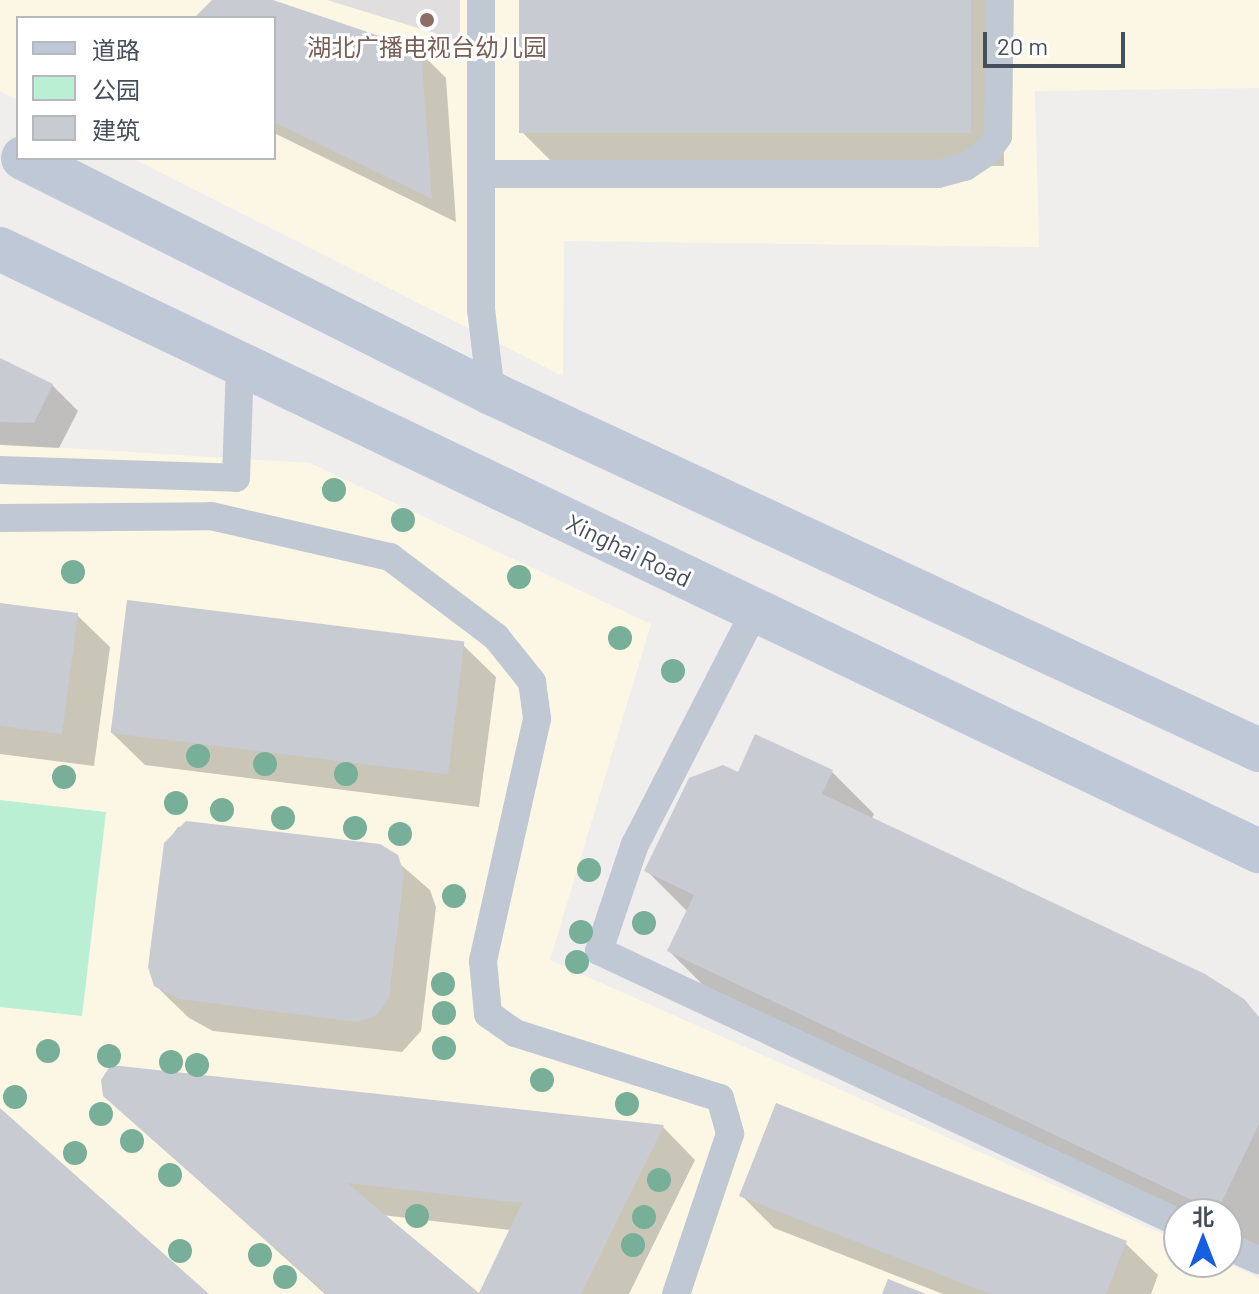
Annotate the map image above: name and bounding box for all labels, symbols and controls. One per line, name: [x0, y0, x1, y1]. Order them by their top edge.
marker: 湖北广播电视台幼儿园: [418, 11, 436, 29]
legend: [16, 16, 276, 160]
scale bar: [987, 16, 1129, 66]
text: 20 m: [997, 31, 1048, 60]
place label: 湖北广播电视台幼儿园: [307, 33, 547, 61]
text: 道路: [92, 35, 140, 64]
text: 公园: [92, 75, 140, 104]
text: 建筑: [92, 115, 140, 144]
street label: Xinghai Road: [562, 507, 696, 593]
north arrow: [1163, 1198, 1243, 1278]
text: 北: [1192, 1203, 1214, 1229]

